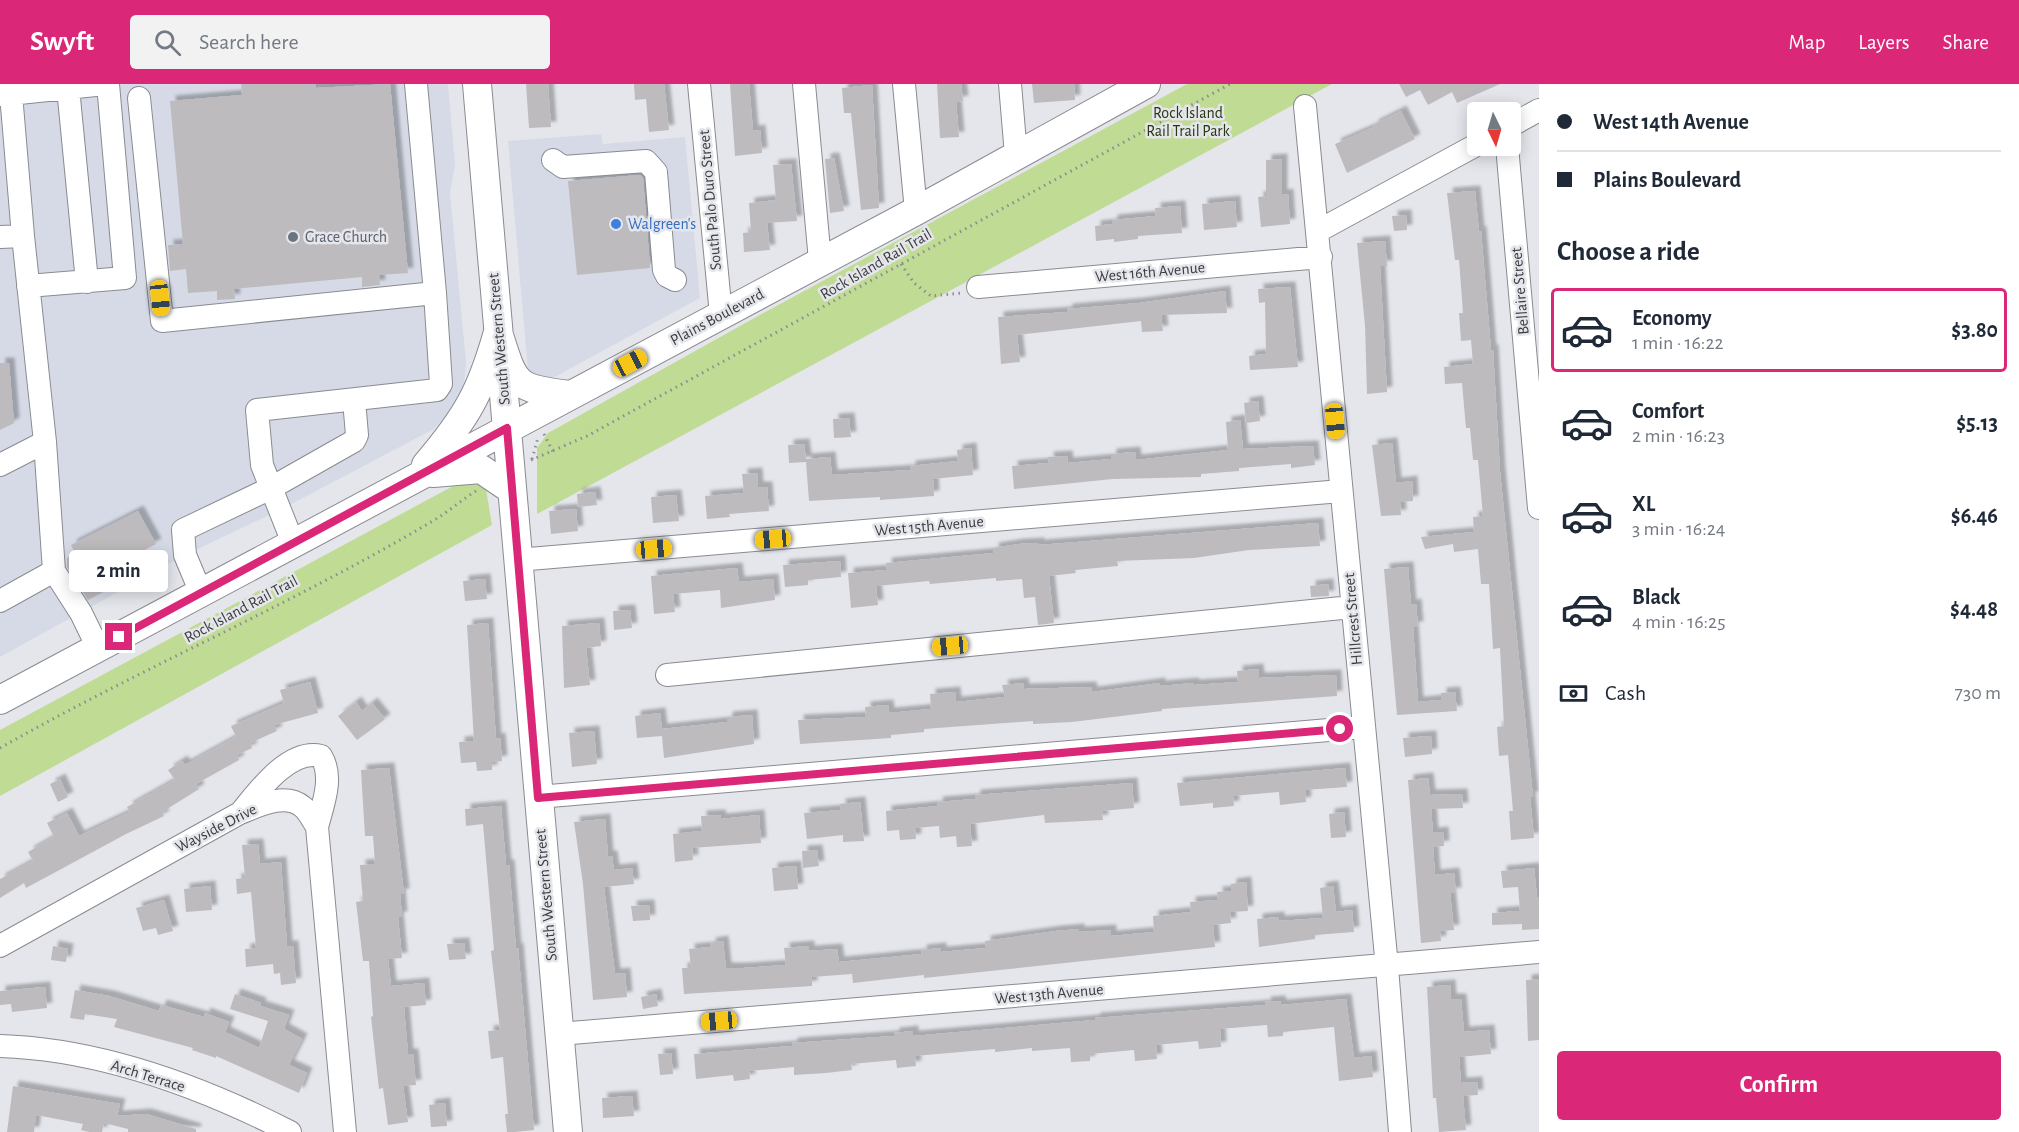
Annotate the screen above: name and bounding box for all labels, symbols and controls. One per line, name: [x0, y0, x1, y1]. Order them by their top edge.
search box: [130, 15, 550, 69]
icon: search: [151, 26, 184, 59]
text: Swyft: [30, 28, 94, 56]
text: Search here: [199, 31, 299, 53]
text: Map: [1789, 32, 1825, 53]
text: Layers: [1858, 32, 1909, 53]
text: Share: [1942, 32, 1989, 53]
north arrow: [1467, 102, 1521, 156]
map controls: [1467, 102, 1521, 156]
park label: Rock Island Rail Trail Park: [1146, 105, 1231, 139]
text: West 14th Avenue: [1593, 111, 1749, 133]
street label: South Palo Duro Street: [696, 129, 724, 271]
text: Plains Boulevard: [1593, 169, 1741, 191]
place label: Walgreen's: [628, 216, 696, 232]
marker: Walgreen's: [609, 217, 623, 231]
street label: Rock Island Rail Trail: [817, 226, 935, 302]
place label: Grace Church: [305, 229, 387, 245]
marker: Grace Church: [286, 230, 300, 244]
text: Choose a ride: [1557, 238, 1700, 265]
street label: Bellaire Street: [1508, 247, 1532, 335]
street label: West 16th Avenue: [1094, 259, 1206, 285]
street label: South Western Street: [485, 272, 513, 406]
car: [149, 279, 171, 317]
street label: Plains Boulevard: [668, 286, 766, 348]
icon: car: [1560, 303, 1614, 357]
text: Economy: [1632, 307, 1712, 329]
text: $3.80: [1951, 319, 1998, 341]
text: 1 min · 16:22: [1632, 333, 1724, 353]
car: [610, 347, 650, 379]
icon: car: [1560, 396, 1614, 450]
text: Comfort: [1632, 400, 1704, 422]
car: [1324, 402, 1346, 440]
text: $5.13: [1956, 412, 1998, 434]
text: 2 min · 16:23: [1632, 426, 1725, 446]
icon: car: [1560, 489, 1614, 543]
text: XL: [1632, 493, 1655, 515]
text: $6.46: [1951, 505, 1998, 527]
street label: West 15th Avenue: [874, 513, 984, 539]
text: 3 min · 16:24: [1632, 519, 1725, 539]
car: [754, 528, 792, 550]
car: [635, 538, 673, 560]
callout: 2 min: [70, 550, 168, 592]
text: 2 min: [96, 561, 141, 581]
street label: Rock Island Rail Trail: [182, 572, 300, 646]
street label: Hillcrest Street: [1341, 572, 1365, 666]
icon: car: [1560, 582, 1614, 636]
text: Black: [1632, 586, 1680, 608]
text: $4.48: [1950, 598, 1998, 620]
text: 4 min · 16:25: [1632, 612, 1726, 632]
route end: [105, 623, 132, 650]
car: [931, 635, 969, 657]
icon: cash: [1557, 677, 1590, 710]
text: Cash: [1605, 682, 1646, 704]
text: 730 m: [1955, 683, 2001, 703]
route start: [1326, 715, 1353, 742]
street label: Wayside Drive: [173, 801, 260, 856]
street label: South Western Street: [532, 828, 560, 962]
street label: West 13th Avenue: [994, 981, 1104, 1007]
car: [700, 1010, 738, 1032]
button: Confirm: [1557, 1051, 2001, 1120]
street label: Arch Terrace: [109, 1057, 187, 1095]

